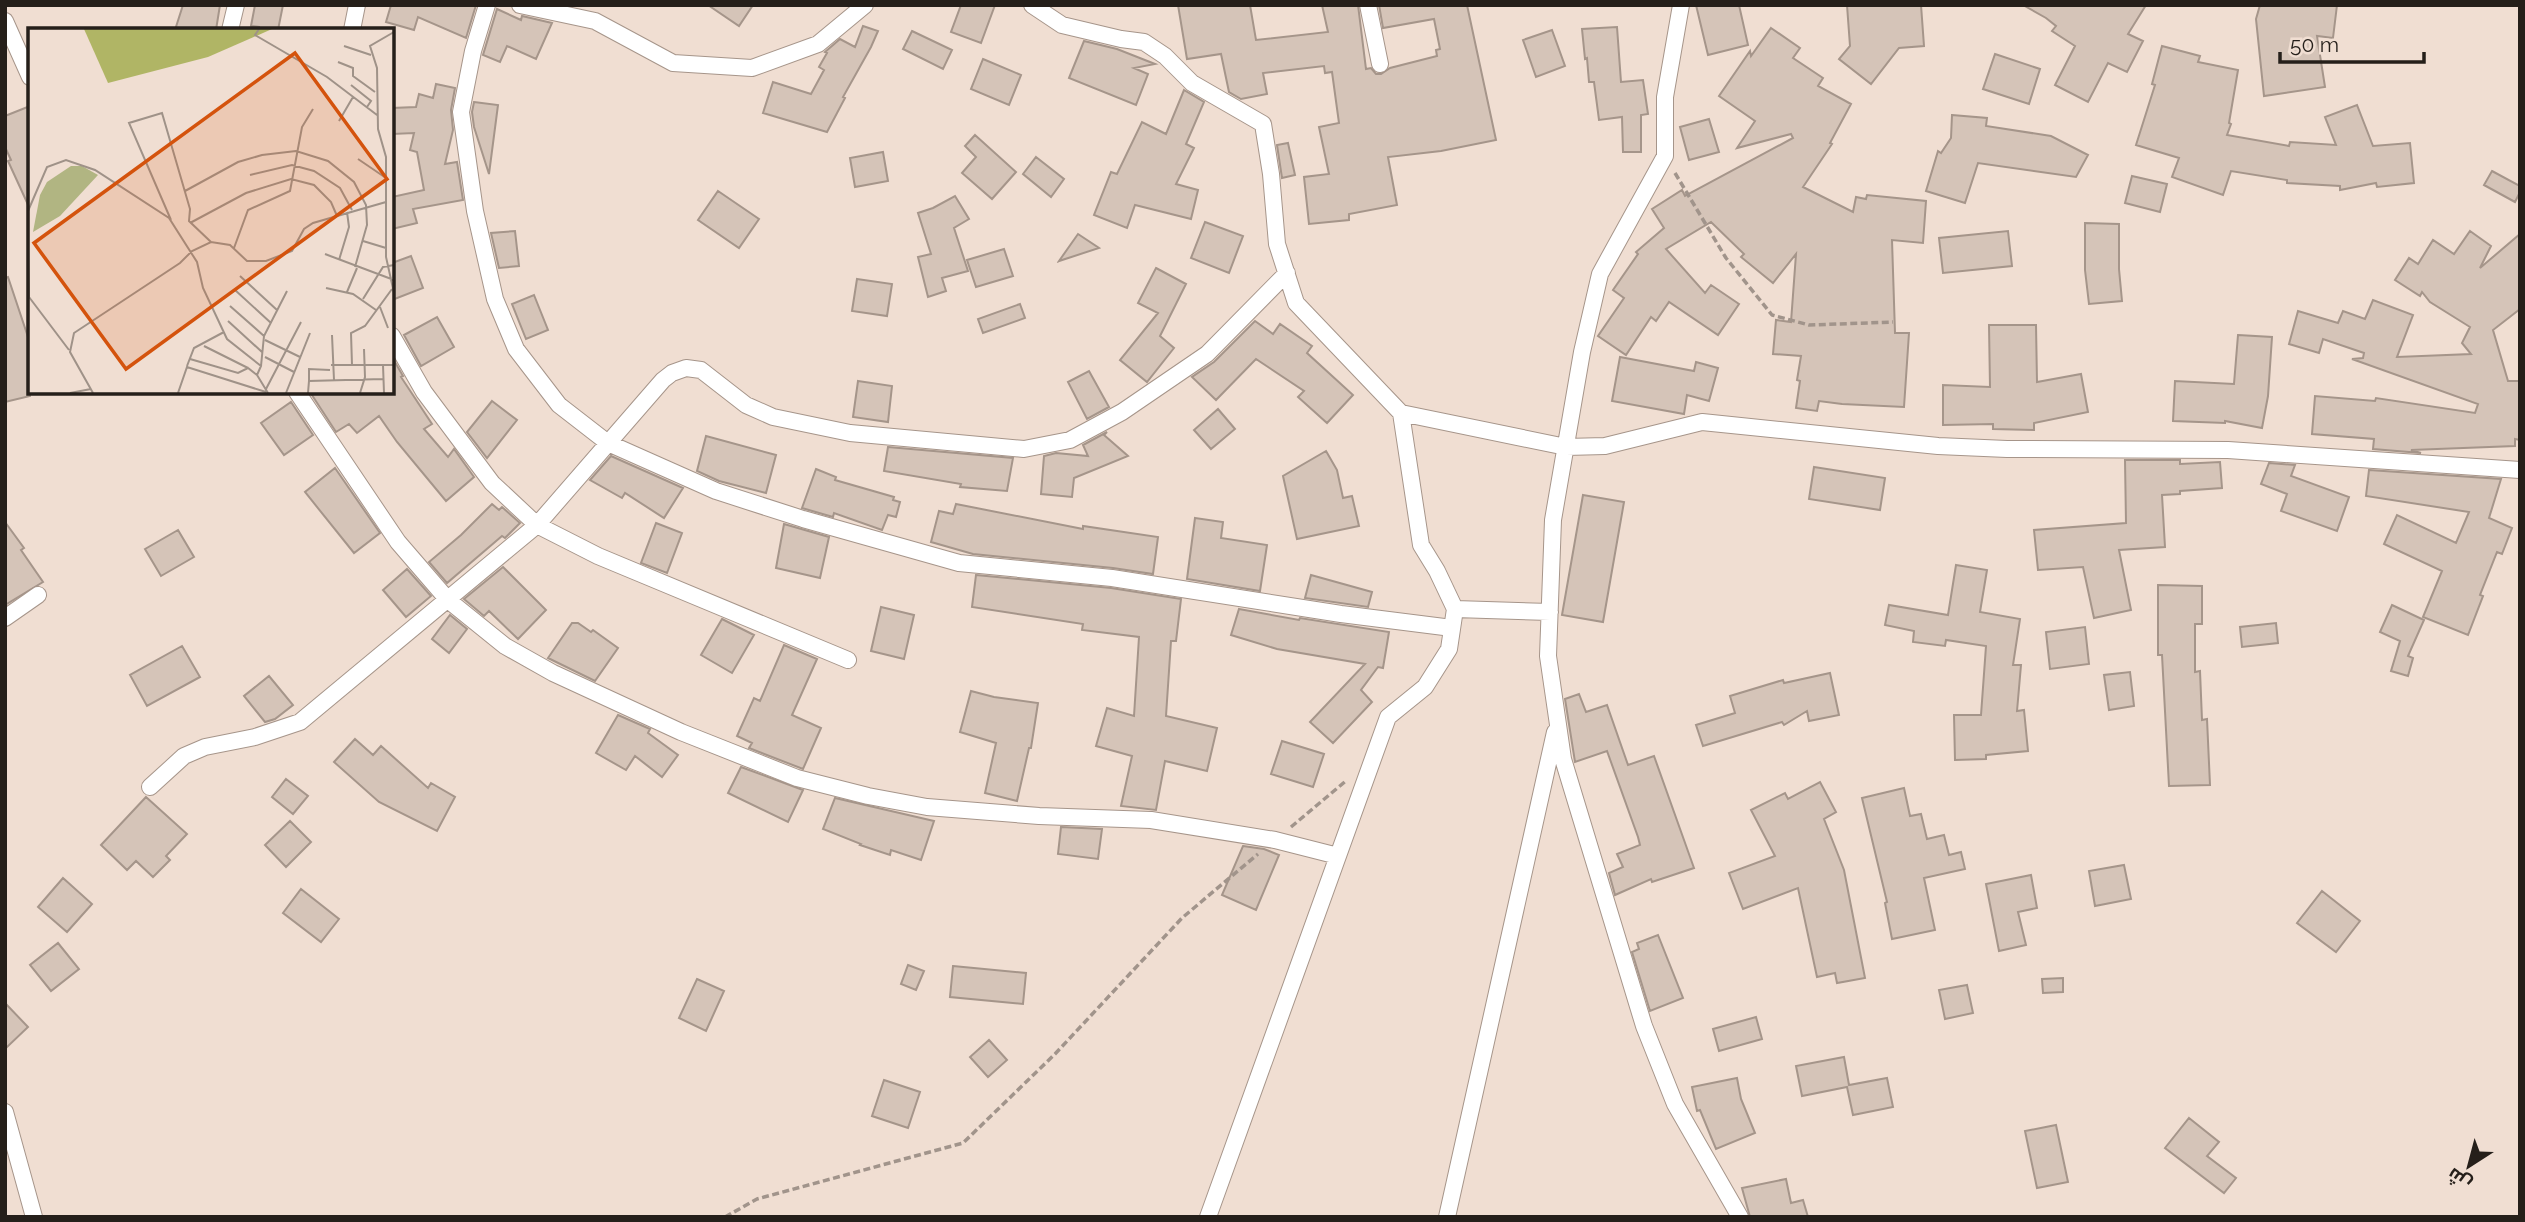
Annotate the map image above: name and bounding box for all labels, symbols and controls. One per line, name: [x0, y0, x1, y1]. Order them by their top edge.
scale bar: [2280, 21, 2424, 65]
inset map: [28, 28, 394, 394]
text: 50 m: [2290, 32, 2339, 57]
north arrow: [2434, 1131, 2504, 1201]
text: ش: [2443, 1163, 2476, 1196]

